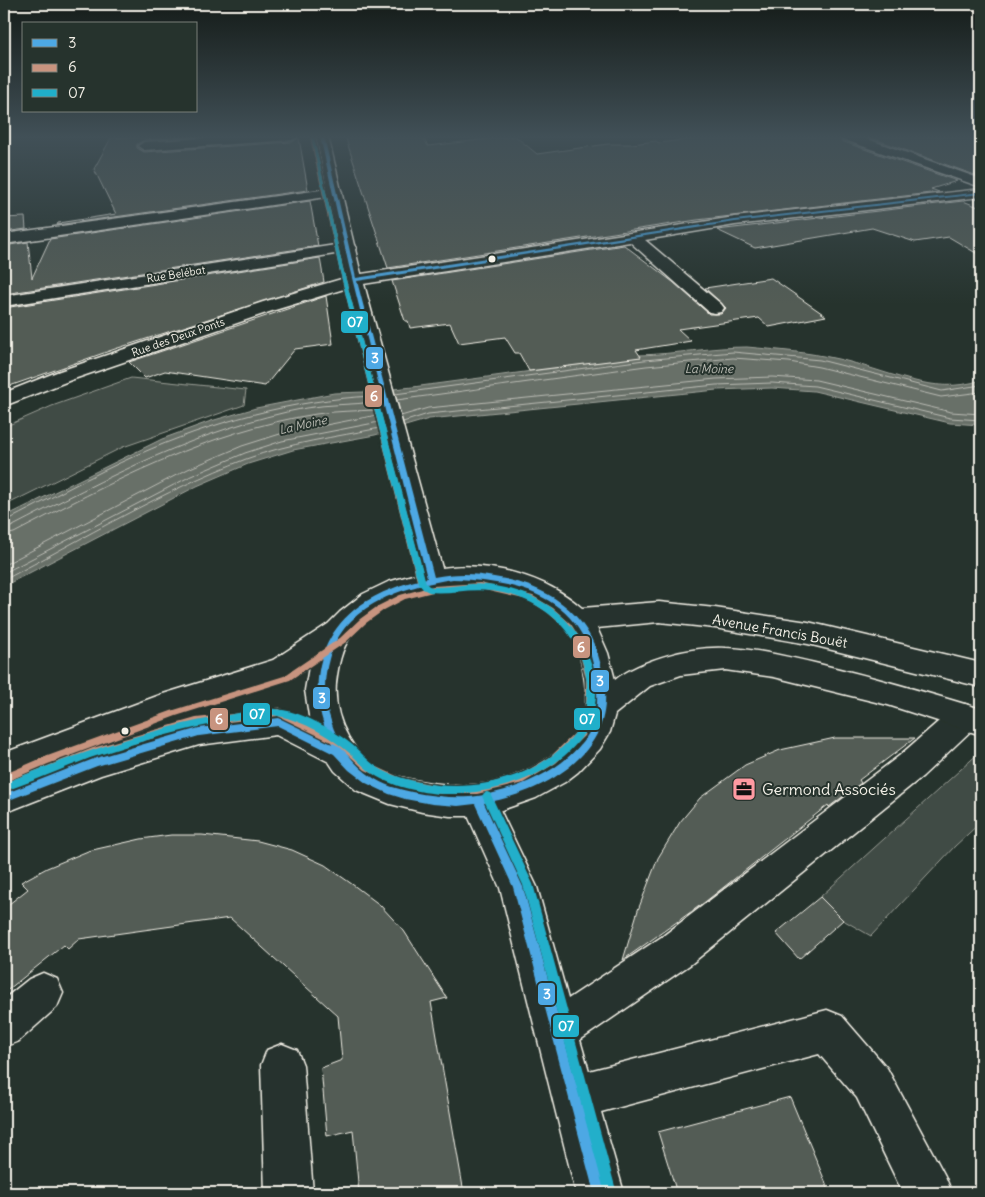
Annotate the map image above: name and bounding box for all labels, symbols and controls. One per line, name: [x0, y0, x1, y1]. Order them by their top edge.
legend: [22, 22, 198, 112]
text: 3: [68, 33, 77, 52]
text: 6: [68, 57, 77, 76]
text: 07: [68, 83, 85, 102]
unlabelled marker: [487, 254, 497, 264]
street label: Rue Belébat: [146, 262, 207, 286]
line badge: 07: [340, 310, 369, 334]
text: 07: [347, 313, 363, 331]
street label: Rue des Deux Ponts: [130, 315, 226, 359]
line badge: 3: [365, 346, 384, 370]
text: 3: [371, 349, 379, 367]
water label: La Moine: [685, 361, 735, 376]
line badge: 6: [364, 384, 383, 408]
text: 6: [370, 387, 378, 405]
water label: La Moine: [278, 411, 330, 437]
street label: Avenue Francis Bouët: [711, 610, 849, 652]
line badge: 6: [572, 635, 591, 659]
text: 6: [577, 638, 585, 656]
line badge: 3: [590, 669, 610, 693]
text: 3: [596, 672, 604, 690]
line badge: 3: [312, 686, 331, 710]
text: 3: [318, 689, 326, 707]
line badge: 07: [242, 702, 271, 726]
text: 07: [249, 705, 265, 723]
line badge: 6: [209, 707, 229, 731]
line badge: 07: [573, 707, 601, 731]
text: 6: [215, 710, 223, 728]
text: 07: [579, 710, 595, 728]
unlabelled marker: [120, 726, 130, 736]
office icon: Germond Associés: [731, 776, 757, 802]
place label: Germond Associés: [762, 779, 896, 799]
line badge: 3: [537, 982, 556, 1006]
text: 3: [543, 985, 551, 1003]
line badge: 07: [552, 1014, 580, 1038]
text: 07: [558, 1017, 574, 1035]

